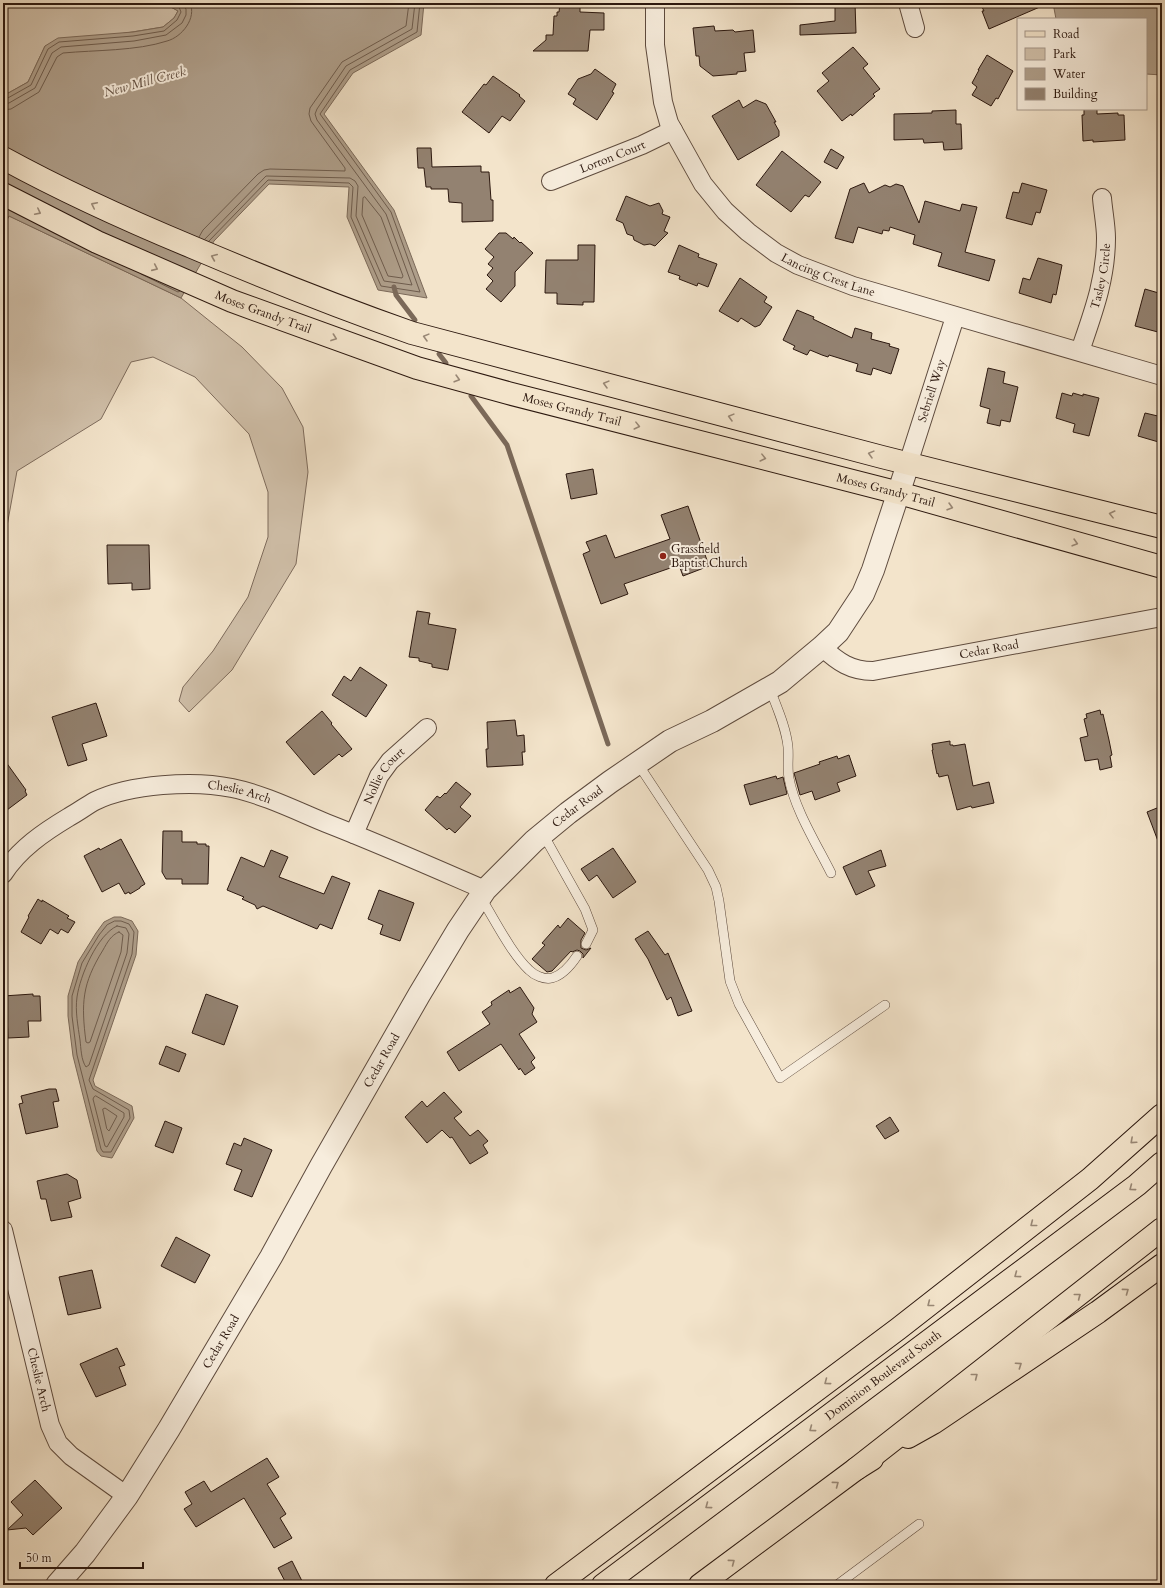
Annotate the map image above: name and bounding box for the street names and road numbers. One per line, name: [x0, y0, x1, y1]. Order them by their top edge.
street label: Lorton Court: [577, 137, 648, 177]
street label: Tasley Circle: [1086, 243, 1114, 311]
street label: Lancing Crest Lane: [778, 249, 877, 300]
street label: Moses Grandy Trail: [213, 287, 313, 337]
street label: Sebriell Way: [914, 356, 949, 424]
street label: Moses Grandy Trail: [521, 389, 623, 430]
street label: Moses Grandy Trail: [835, 469, 937, 511]
street label: Cedar Road: [958, 636, 1021, 663]
street label: Nollie Court: [360, 744, 408, 807]
street label: Cheslie Arch: [207, 777, 274, 808]
street label: Cedar Road: [548, 782, 607, 831]
street label: Cedar Road: [360, 1030, 404, 1090]
street label: Cedar Road: [199, 1311, 243, 1372]
street label: Dominion Boulevard South: [822, 1326, 945, 1424]
street label: Cheslie Arch: [24, 1346, 55, 1414]

